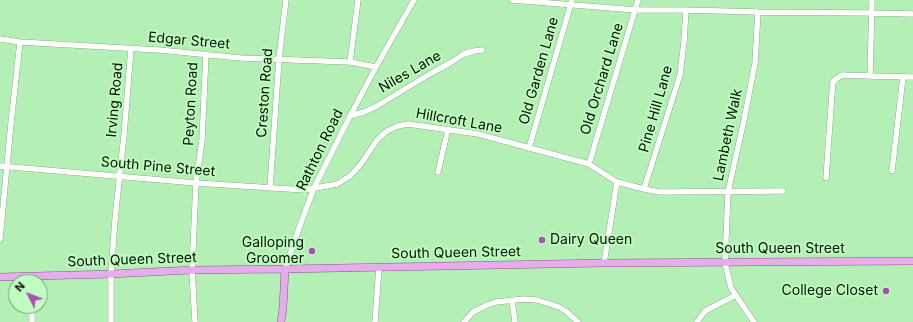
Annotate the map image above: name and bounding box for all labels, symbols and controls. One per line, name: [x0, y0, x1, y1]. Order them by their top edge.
street label: Old Garden Lane: [516, 15, 562, 127]
street label: Old Orchard Lane: [577, 21, 627, 137]
street label: Edgar Street: [147, 29, 231, 53]
street label: Niles Lane: [376, 47, 444, 97]
street label: Creston Road: [253, 48, 277, 138]
street label: Irving Road: [103, 62, 127, 138]
street label: Peyton Road: [180, 62, 202, 146]
street label: Pine Hill Lane: [636, 64, 676, 154]
street label: Lambeth Walk: [710, 87, 746, 183]
street label: Hillcroft Lane: [414, 105, 504, 137]
street label: Rathton Road: [293, 107, 347, 193]
street label: South Pine Street: [100, 154, 216, 180]
place label: Dairy Queen: [550, 232, 632, 248]
place label: Galloping Groomer: [242, 235, 304, 268]
marker: Dairy Queen: [537, 235, 547, 245]
street label: South Queen Street: [715, 241, 845, 257]
street label: South Queen Street: [391, 243, 521, 263]
marker: Galloping Groomer: [307, 246, 317, 256]
street label: South Queen Street: [67, 249, 197, 271]
north arrow: [8, 274, 48, 314]
text: N: [12, 279, 28, 294]
place label: College Closet: [782, 283, 878, 299]
marker: College Closet: [881, 286, 891, 296]

